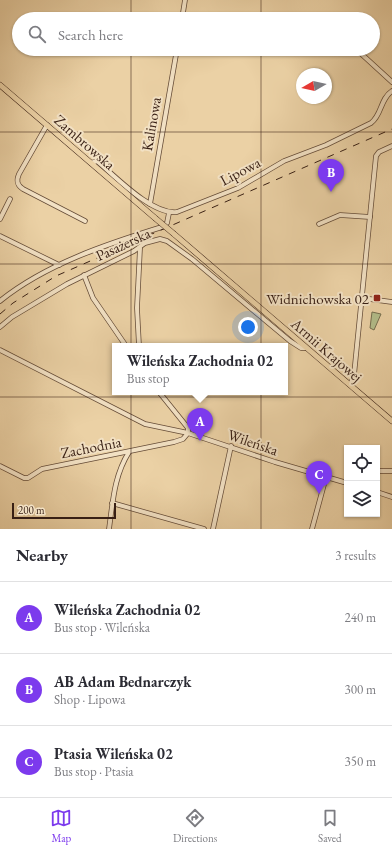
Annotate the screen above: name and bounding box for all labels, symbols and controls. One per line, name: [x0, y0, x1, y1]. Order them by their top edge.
search box: [12, 12, 380, 56]
icon: search: [26, 23, 48, 45]
text: Search here: [58, 25, 123, 44]
north arrow: [296, 68, 332, 104]
street label: Kalinowa: [137, 95, 165, 153]
street label: Zambrowska: [51, 110, 119, 174]
street label: Lipowa: [216, 152, 264, 190]
pin: B: [318, 159, 344, 192]
street label: Pasażerska: [93, 223, 153, 265]
place label: Widnichowska 02: [266, 289, 370, 308]
marker: Widnichowska 02: [372, 293, 382, 303]
street label: Armii Krajowej: [287, 313, 367, 386]
your location: [238, 317, 258, 337]
popup: [112, 343, 288, 395]
text: Wileńska Zachodnia 02: [127, 351, 273, 370]
text: Bus stop: [127, 370, 170, 387]
pin: A: [187, 408, 213, 441]
street label: Wileńska: [225, 424, 281, 460]
street label: Zachodnia: [59, 432, 123, 462]
map controls: [344, 445, 380, 517]
button: locate: [344, 445, 380, 481]
pin: C: [306, 461, 332, 494]
button: layers: [344, 481, 380, 517]
scale bar: [12, 501, 116, 520]
text: 200 m: [18, 503, 45, 517]
text: Nearby: [16, 544, 68, 566]
text: 3 results: [335, 547, 376, 564]
text: Wileńska Zachodnia 02: [54, 600, 200, 619]
text: A: [24, 609, 34, 626]
text: 240 m: [345, 609, 376, 626]
text: Bus stop · Wileńska: [54, 619, 150, 636]
text: AB Adam Bednarczyk: [54, 672, 191, 691]
text: B: [25, 681, 33, 698]
text: 300 m: [345, 681, 376, 698]
text: Shop · Lipowa: [54, 691, 125, 708]
text: Ptasia Wileńska 02: [54, 744, 173, 763]
text: C: [24, 753, 34, 770]
text: 350 m: [345, 753, 376, 770]
text: Bus stop · Ptasia: [54, 763, 134, 780]
tab: Map: [50, 807, 72, 845]
tab: Directions: [173, 807, 217, 845]
tab: Saved: [318, 807, 342, 845]

